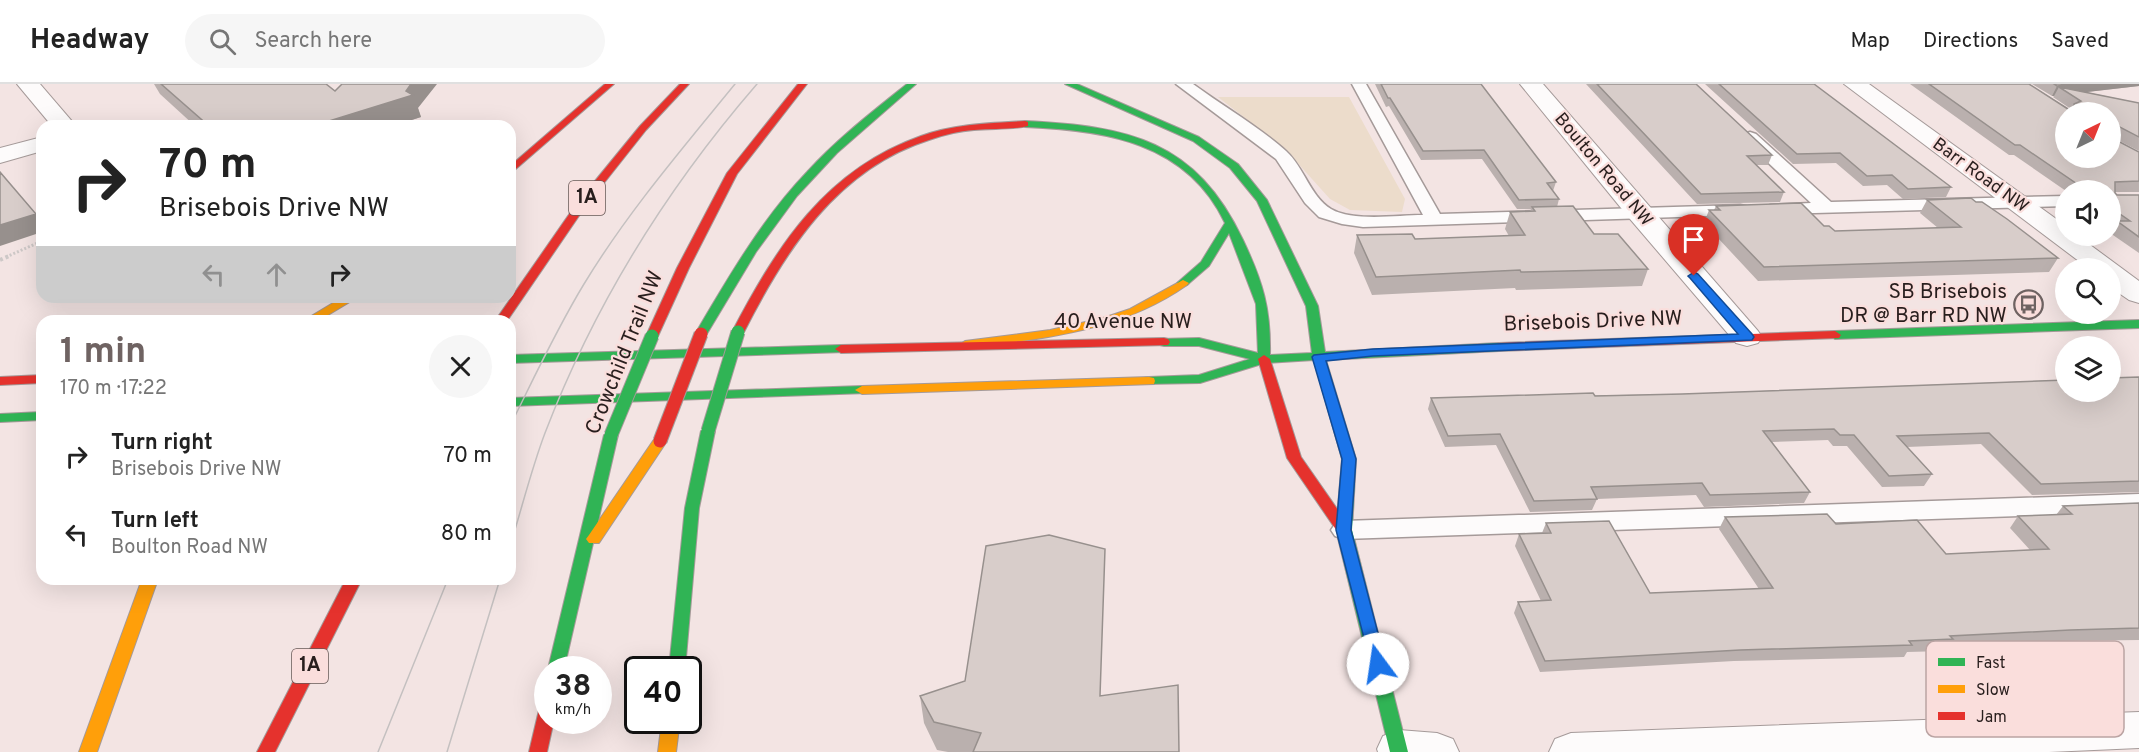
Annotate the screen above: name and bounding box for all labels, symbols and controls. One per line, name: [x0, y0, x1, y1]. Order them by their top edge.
search box: [185, 14, 605, 68]
text: Headway: [30, 23, 149, 59]
icon: search: [206, 25, 239, 58]
text: Search here: [254, 28, 372, 55]
text: Map: [1850, 28, 1890, 55]
text: Directions: [1923, 28, 2018, 55]
text: Saved: [2051, 28, 2109, 55]
north arrow: [2055, 102, 2121, 168]
map controls: [2055, 102, 2121, 402]
street label: Boulton Road NW: [1549, 108, 1657, 232]
street label: Barr Road NW: [1927, 133, 2033, 219]
text: 70 m: [159, 140, 257, 193]
icon: right: [60, 144, 138, 222]
button: sound: [2055, 180, 2121, 246]
road number: 1A: [569, 181, 605, 215]
text: Brisebois Drive NW: [159, 192, 389, 226]
pin: [1668, 214, 1719, 276]
icon: arrive: [1677, 223, 1710, 256]
icon: left: [197, 258, 230, 291]
icon: ahead: [260, 258, 293, 291]
icon: right: [323, 258, 356, 291]
button: search: [2055, 258, 2121, 324]
street label: Crowchild Trail NW: [580, 267, 670, 439]
place label: SB Brisebois DR @ Barr RD NW: [1840, 279, 2007, 330]
bus stop icon: SB Brisebois DR @ Barr RD NW: [2012, 288, 2044, 320]
street label: Brisebois Drive NW: [1503, 305, 1683, 339]
street label: 40 Avenue NW: [1054, 309, 1192, 336]
text: 1 min: [60, 330, 146, 376]
button: close: [429, 335, 492, 398]
button: layers: [2055, 336, 2121, 402]
text: 170 m · 17:22: [60, 376, 167, 402]
text: Turn right: [111, 430, 213, 457]
icon: right: [60, 440, 93, 473]
text: 70 m: [443, 443, 492, 470]
text: Brisebois Drive NW: [111, 457, 282, 483]
text: Turn left: [111, 508, 199, 535]
icon: left: [60, 518, 93, 551]
text: 80 m: [441, 521, 492, 548]
text: Boulton Road NW: [111, 535, 268, 561]
position arrow: [1346, 632, 1410, 696]
legend: [1926, 641, 2124, 737]
road number: 1A: [292, 649, 328, 683]
text: Fast: [1976, 654, 2006, 674]
speed limit sign: 40: [624, 656, 702, 734]
text: 38: [555, 669, 591, 706]
text: Slow: [1976, 681, 2010, 701]
text: km/h: [555, 701, 591, 720]
text: Jam: [1976, 708, 2007, 728]

